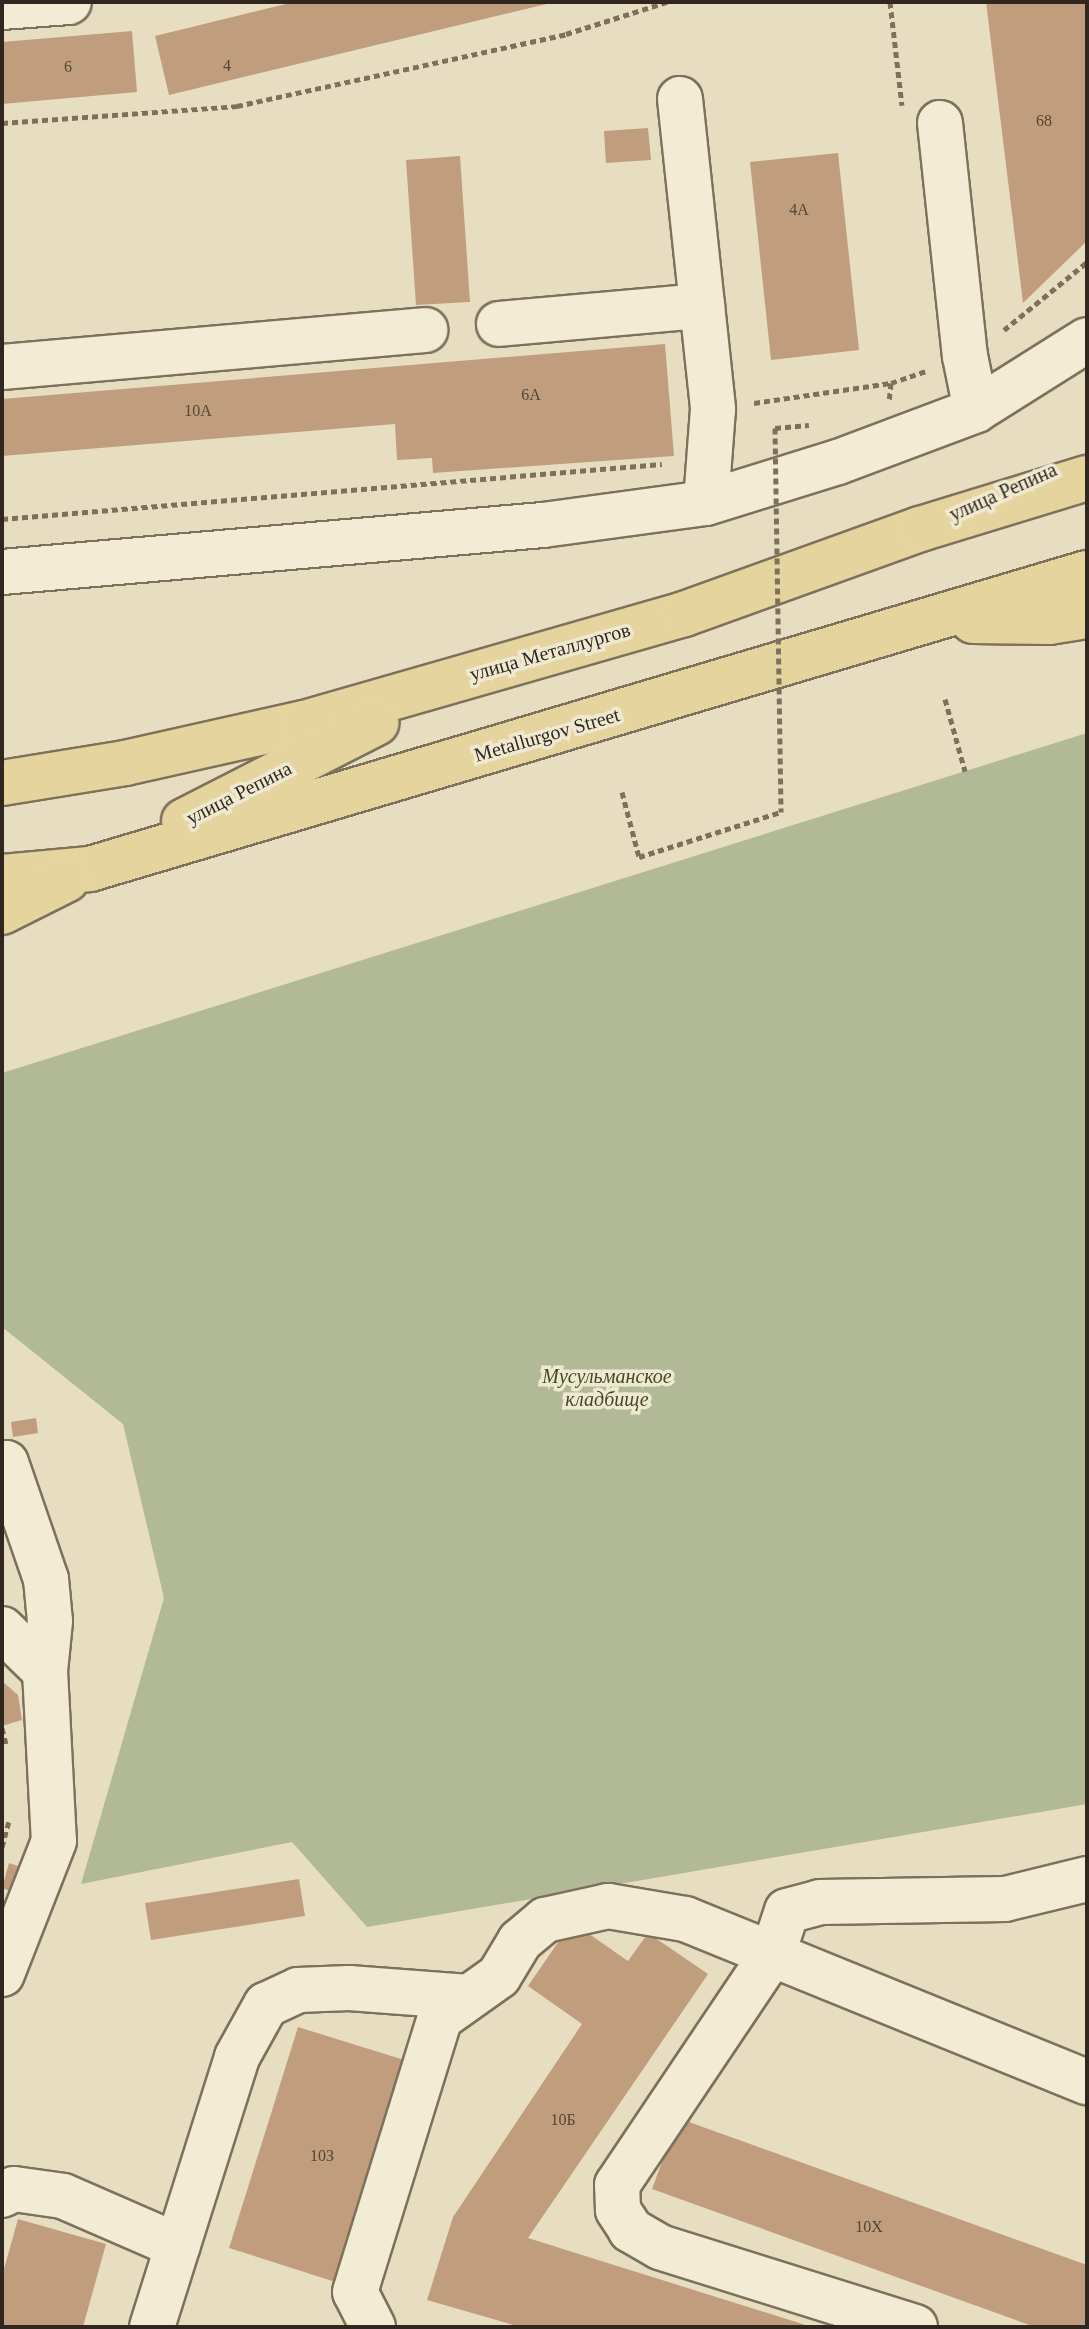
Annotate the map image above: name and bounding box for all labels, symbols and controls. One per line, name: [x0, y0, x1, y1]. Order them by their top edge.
house number: 4: [223, 56, 231, 76]
house number: 6: [64, 57, 72, 77]
house number: 68: [1036, 111, 1052, 131]
house number: 4А: [789, 200, 809, 220]
house number: 6А: [521, 385, 541, 405]
house number: 10А: [184, 401, 212, 421]
street label: улица Репина: [946, 458, 1060, 526]
street label: улица Металлургов: [467, 618, 633, 686]
street label: Metallurgov Street: [472, 703, 622, 767]
street label: улица Репина: [182, 756, 296, 830]
park label: Мусульманское кладбище: [542, 1365, 672, 1412]
house number: 10Б: [550, 2110, 576, 2130]
house number: 10З: [310, 2146, 334, 2166]
house number: 10Х: [855, 2217, 883, 2237]

